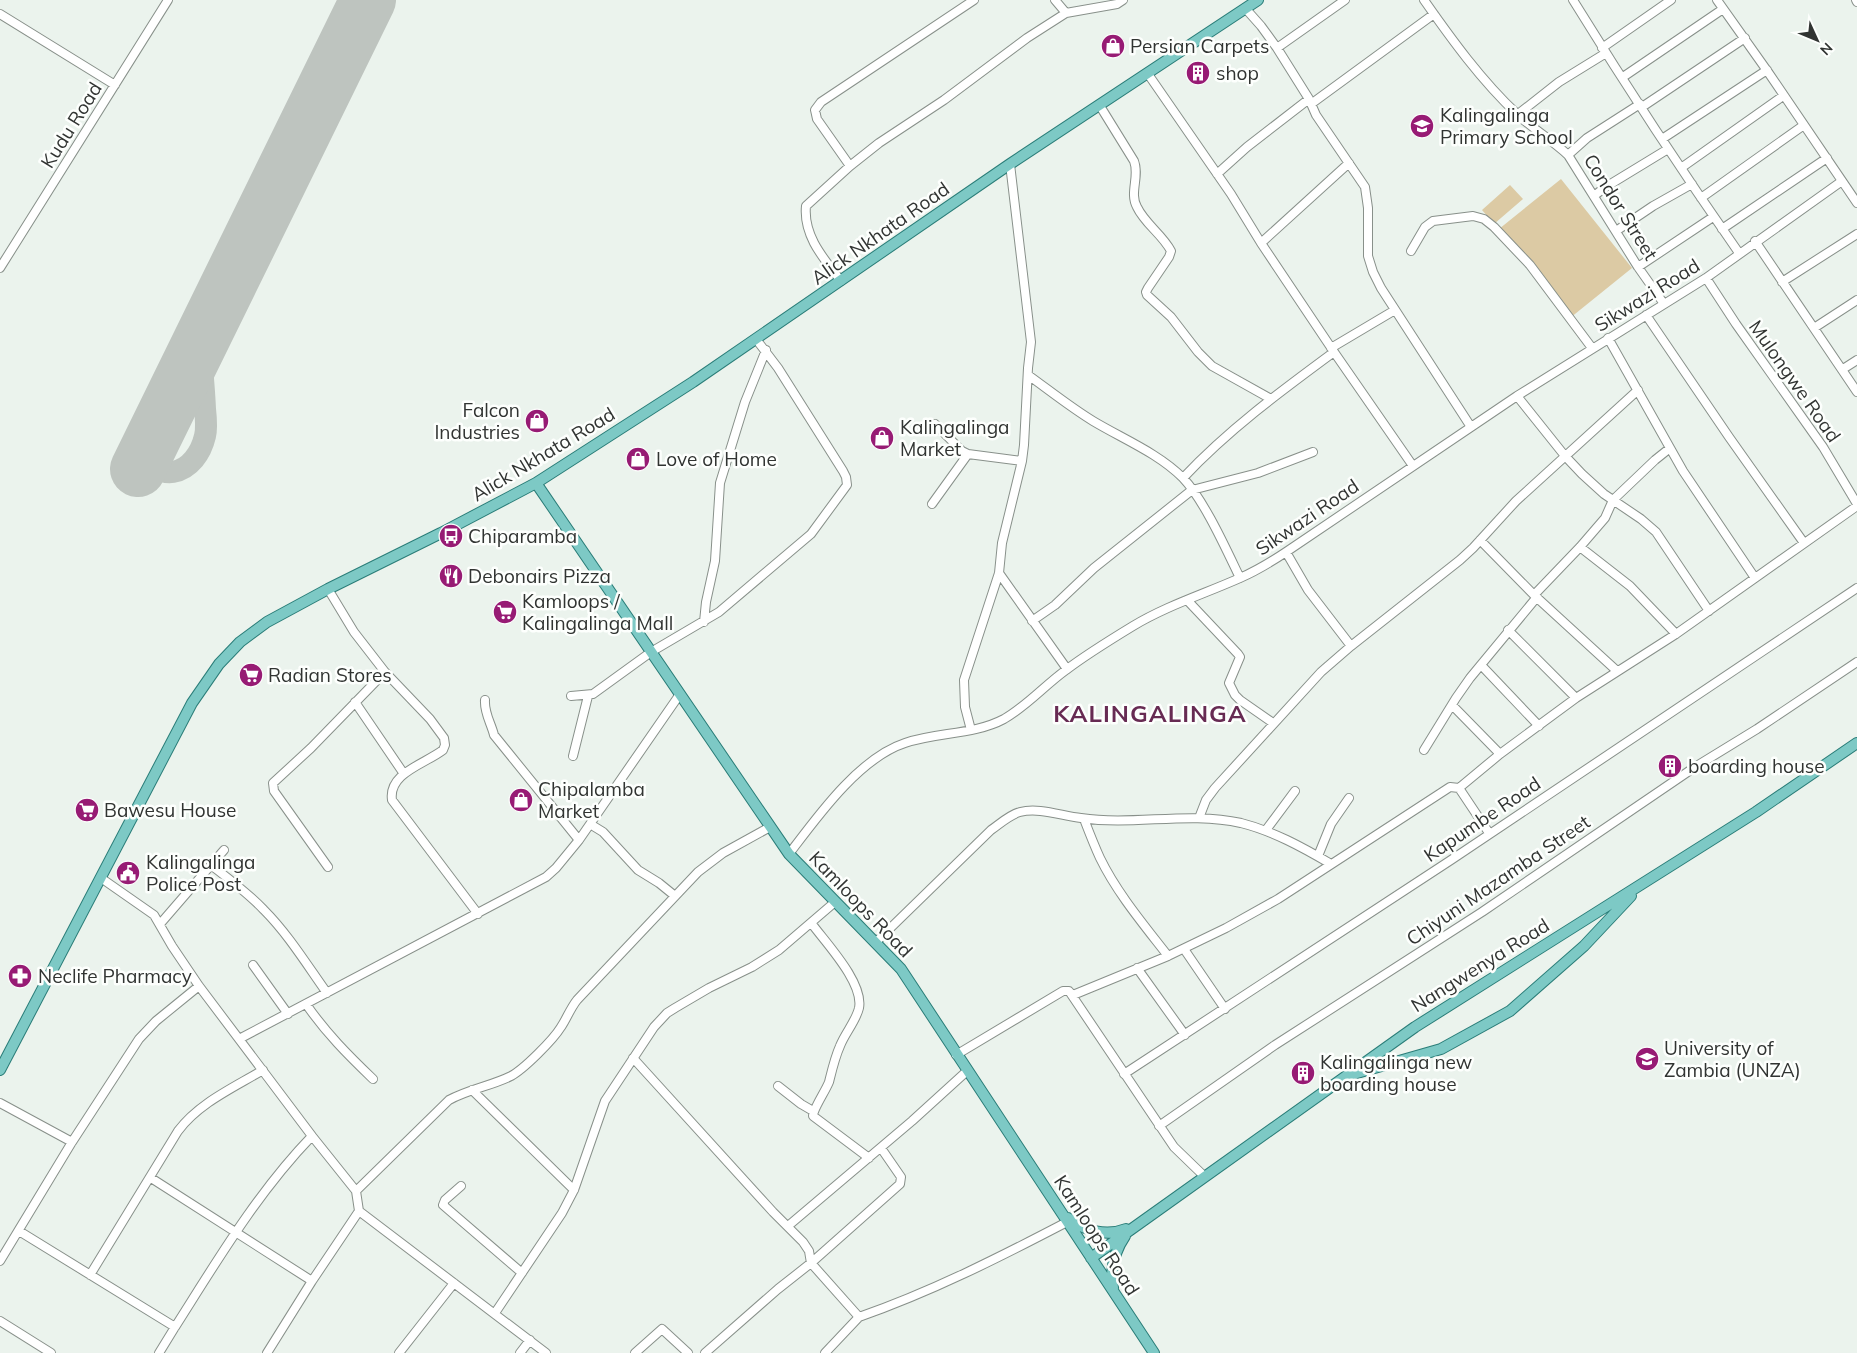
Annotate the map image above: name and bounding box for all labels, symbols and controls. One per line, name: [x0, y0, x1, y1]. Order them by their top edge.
north arrow: [1792, 15, 1842, 65]
shop icon: Persian Carpets: [1100, 33, 1126, 59]
place label: Persian Carpets: [1130, 34, 1269, 58]
text: N: [1816, 39, 1836, 59]
building icon: shop: [1185, 60, 1211, 86]
place label: shop: [1216, 61, 1259, 85]
street label: Kudu Road: [35, 78, 107, 172]
place label: Kalingalinga Primary School: [1440, 103, 1573, 149]
school or university icon: Kalingalinga Primary School: [1409, 113, 1435, 139]
street label: Condor Street: [1579, 149, 1663, 265]
street label: Alick Nkhata Road: [806, 176, 954, 290]
street label: Sikwazi Road: [1590, 253, 1704, 337]
street label: Mulongwe Road: [1744, 315, 1846, 447]
place label: Falcon Industries: [434, 398, 520, 444]
street label: Alick Nkhata Road: [467, 402, 619, 506]
shop icon: Falcon Industries: [524, 408, 550, 434]
place label: Kalingalinga Market: [900, 415, 1010, 461]
shop icon: Kalingalinga Market: [869, 425, 895, 451]
shop icon: Love of Home: [625, 446, 651, 472]
place label: Love of Home: [656, 447, 777, 471]
street label: Sikwazi Road: [1251, 474, 1363, 560]
bus stop icon: Chiparamba: [438, 523, 464, 549]
place label: Chiparamba: [468, 524, 577, 548]
restaurant icon: Debonairs Pizza: [438, 563, 464, 589]
place label: Debonairs Pizza: [468, 564, 611, 588]
place label: Kamloops / Kalingalinga Mall: [522, 589, 673, 635]
supermarket icon: Kamloops / Kalingalinga Mall: [492, 599, 518, 625]
supermarket icon: Radian Stores: [238, 662, 264, 688]
place label: Radian Stores: [268, 663, 392, 687]
district label: KALINGALINGA: [1053, 698, 1247, 728]
building icon: boarding house: [1657, 753, 1683, 779]
place label: boarding house: [1688, 754, 1825, 778]
street label: Kapumbe Road: [1419, 771, 1545, 867]
place label: Chipalamba Market: [538, 777, 645, 823]
shop icon: Chipalamba Market: [508, 787, 534, 813]
supermarket icon: Bawesu House: [74, 797, 100, 823]
place label: Bawesu House: [104, 798, 236, 822]
street label: Chiyuni Mazamba Street: [1402, 809, 1595, 950]
street label: Kamloops Road: [804, 846, 918, 962]
place label: Kalingalinga Police Post: [146, 850, 256, 896]
public building icon: Kalingalinga Police Post: [115, 860, 141, 886]
street label: Nangwenya Road: [1406, 913, 1554, 1017]
pharmacy icon: Neclife Pharmacy: [7, 963, 33, 989]
place label: Neclife Pharmacy: [38, 964, 192, 988]
place label: University of Zambia (UNZA): [1664, 1036, 1801, 1082]
school or university icon: University of Zambia (UNZA): [1634, 1046, 1660, 1072]
place label: Kalingalinga new boarding house: [1320, 1050, 1472, 1096]
building icon: Kalingalinga new boarding house: [1290, 1060, 1316, 1086]
street label: Kamloops Road: [1049, 1170, 1145, 1300]

